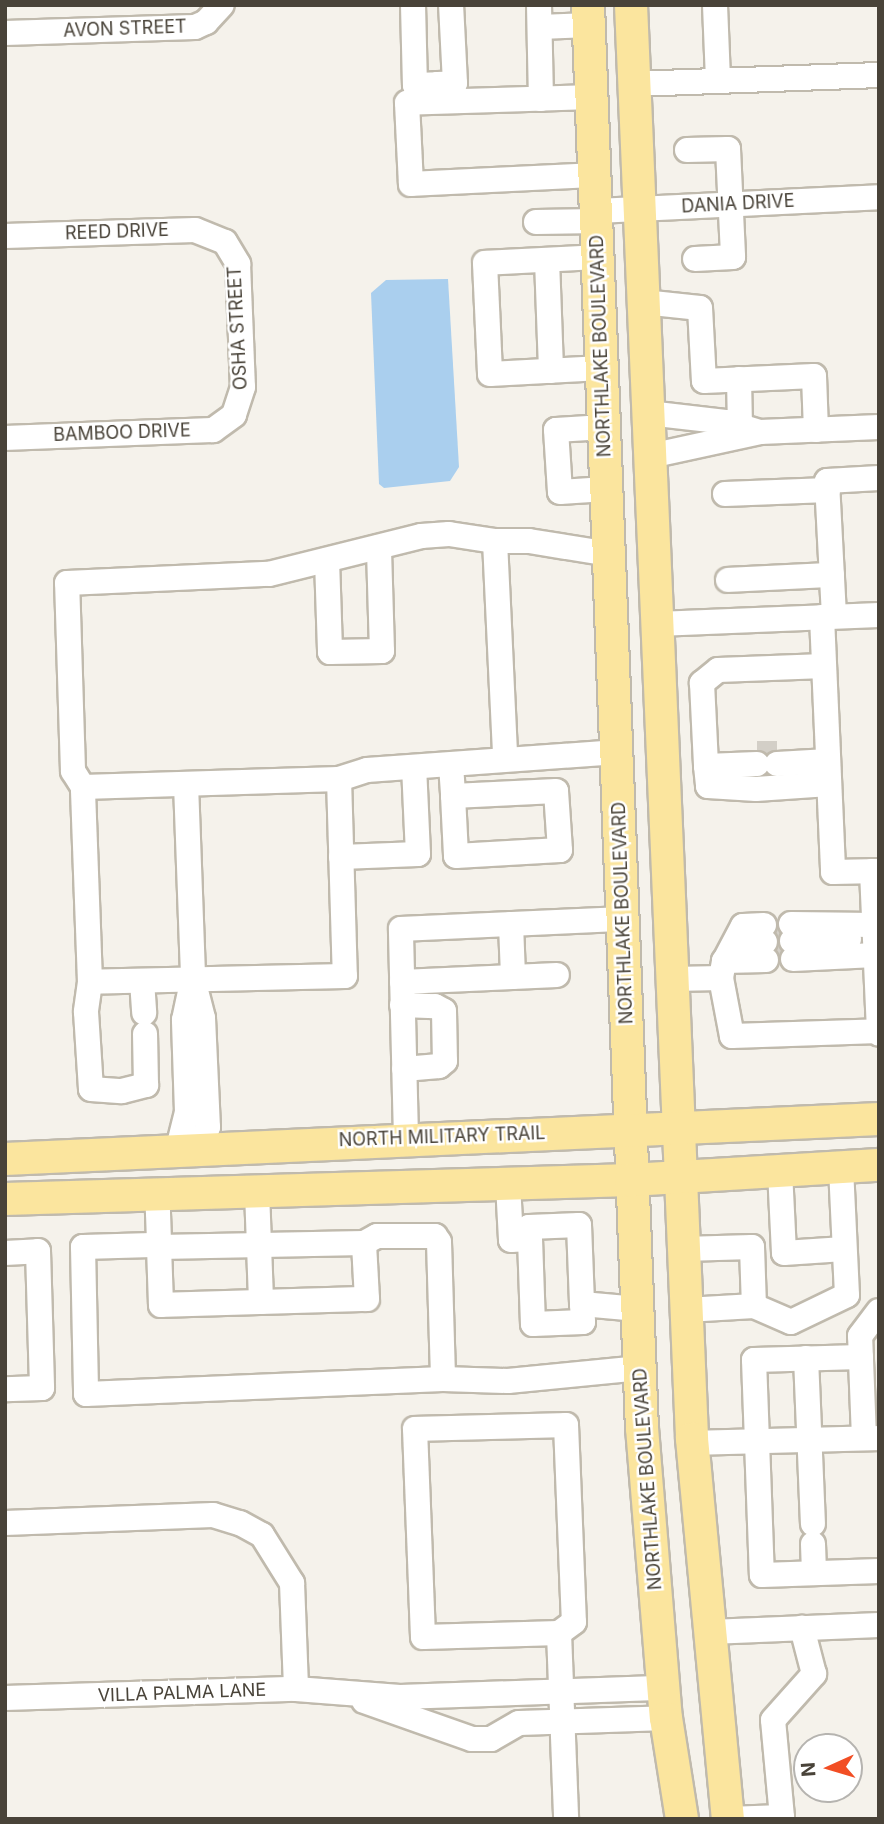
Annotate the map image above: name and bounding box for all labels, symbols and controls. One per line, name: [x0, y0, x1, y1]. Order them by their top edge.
street label: AVON STREET: [63, 16, 187, 42]
street label: DANIA DRIVE: [681, 190, 795, 218]
street label: REED DRIVE: [65, 219, 169, 245]
street label: NORTHLAKE BOULEVARD: [586, 234, 616, 458]
street label: OSHA STREET: [224, 265, 252, 391]
street label: BAMBOO DRIVE: [53, 420, 191, 446]
street label: NORTHLAKE BOULEVARD: [608, 801, 638, 1025]
street label: NORTH MILITARY TRAIL: [338, 1123, 546, 1151]
street label: NORTHLAKE BOULEVARD: [629, 1367, 667, 1591]
street label: VILLA PALMA LANE: [97, 1679, 267, 1707]
north arrow: [793, 1733, 863, 1803]
text: N: [797, 1761, 821, 1777]

